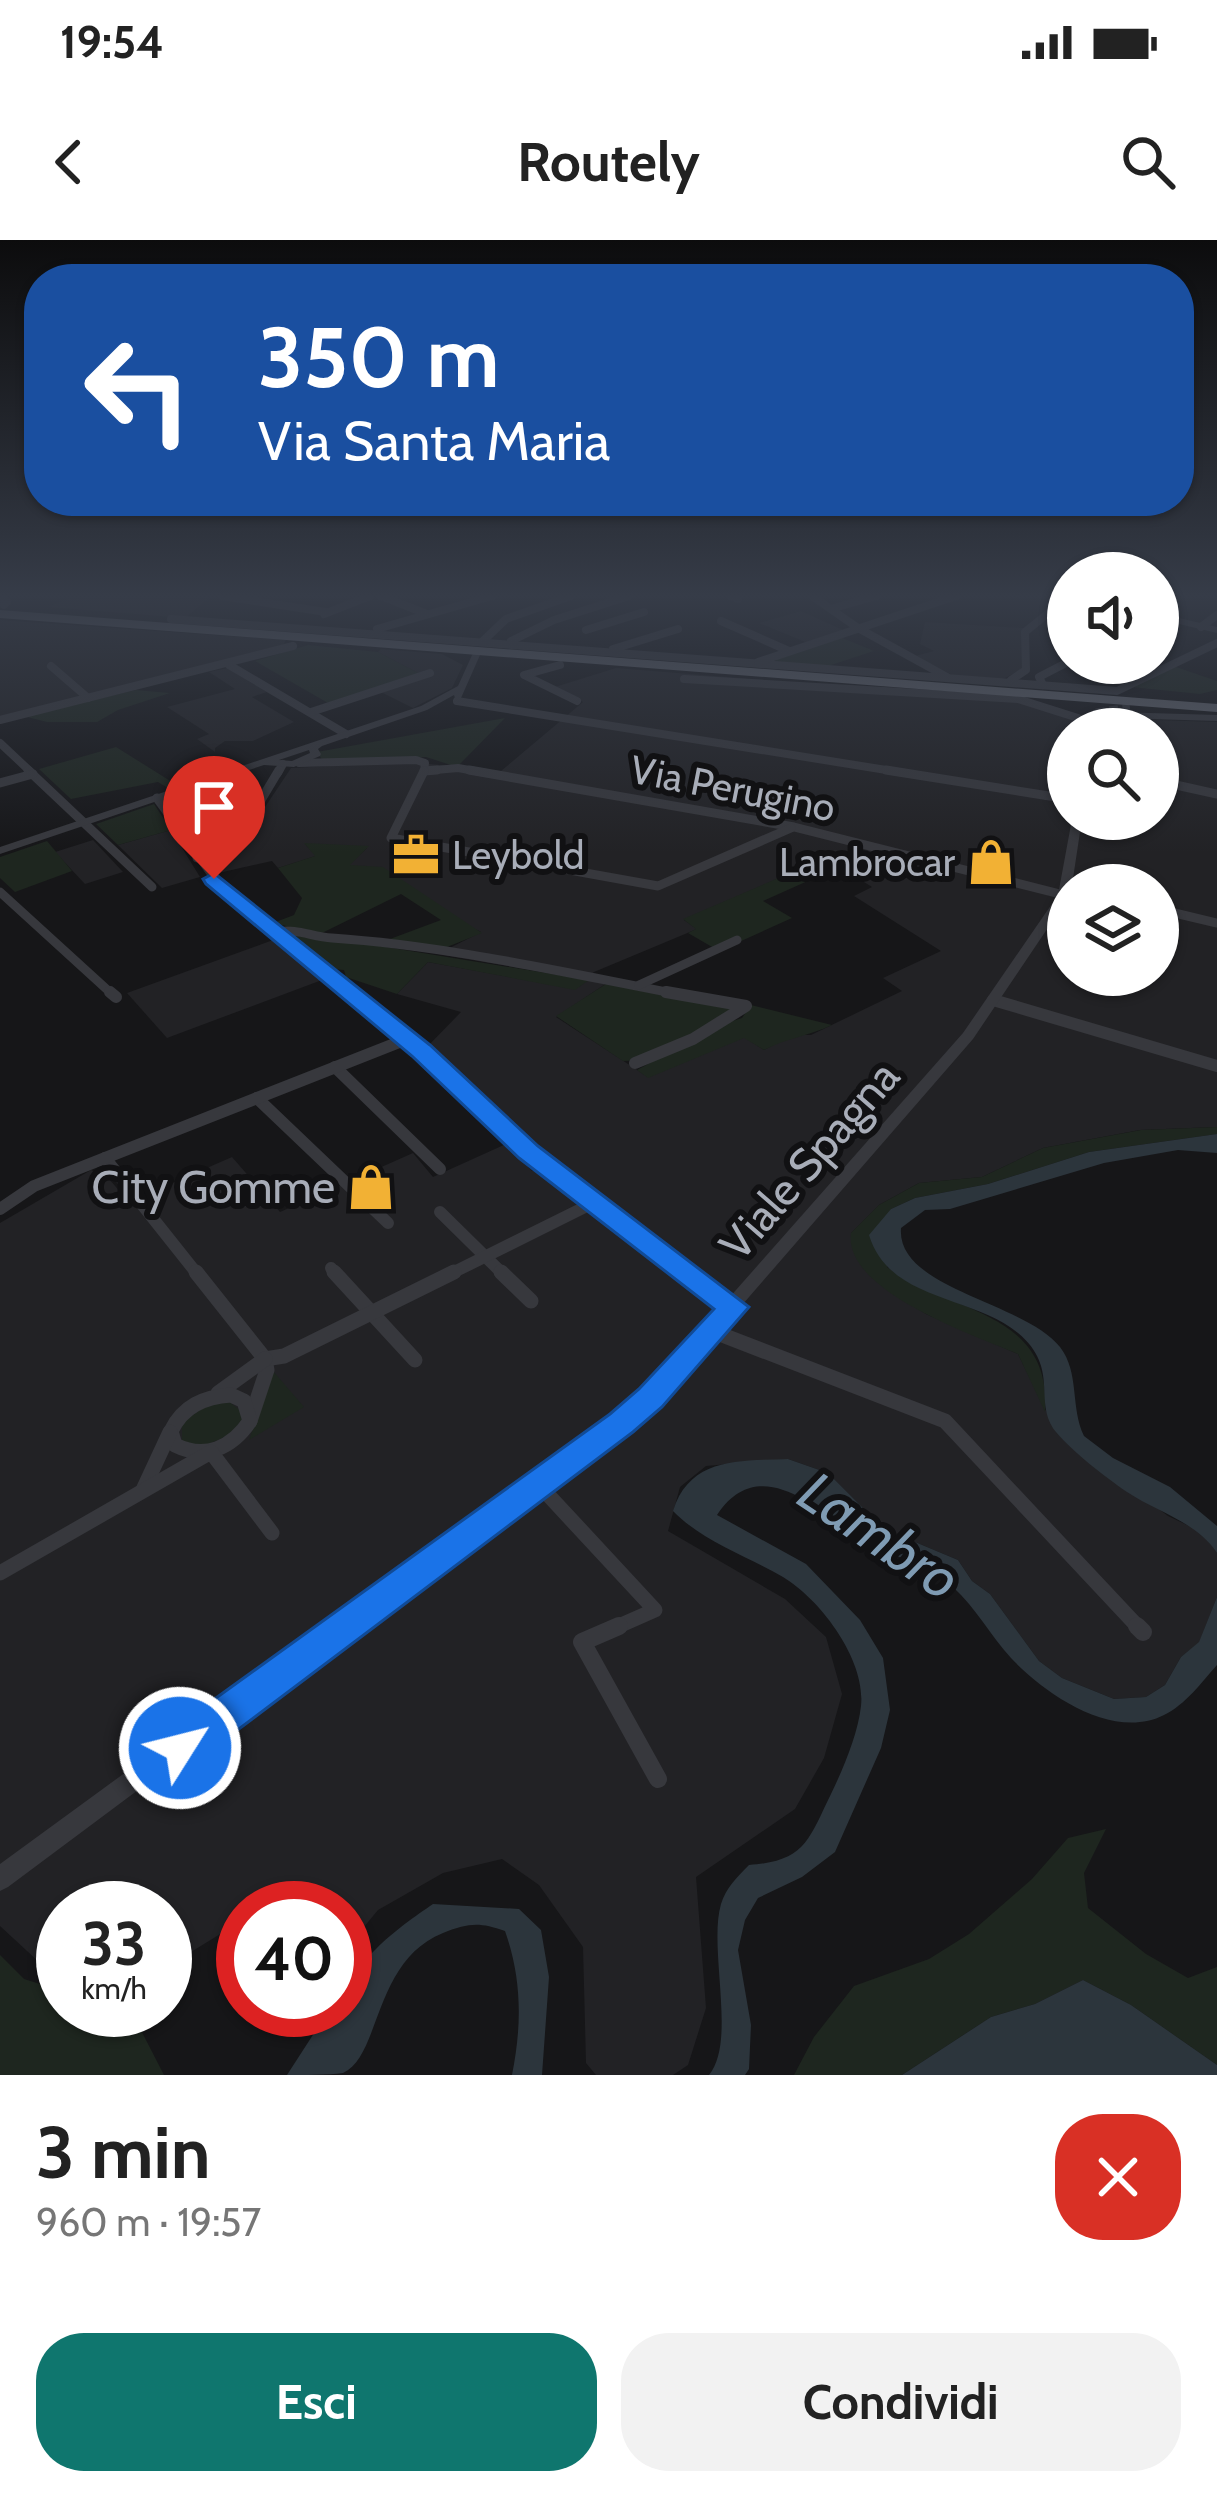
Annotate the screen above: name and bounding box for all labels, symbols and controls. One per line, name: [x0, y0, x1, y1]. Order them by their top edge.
text: 19:54: [60, 15, 164, 69]
icon: back: [36, 129, 102, 195]
text: Routely: [517, 129, 700, 195]
icon: search: [1115, 129, 1181, 195]
text: 350 m: [258, 306, 500, 408]
icon: left: [60, 312, 216, 468]
text: Via Santa Maria: [258, 408, 610, 474]
map controls: [1047, 552, 1179, 996]
button: sound: [1047, 552, 1179, 684]
button: search: [1047, 708, 1179, 840]
street label: Via Perugino: [627, 745, 839, 831]
pin: [163, 756, 265, 879]
icon: arrive: [181, 774, 247, 840]
office icon: Leybold: [391, 830, 441, 880]
place label: Leybold: [452, 831, 584, 879]
shop icon: Lambrocar: [966, 837, 1016, 887]
place label: Lambrocar: [779, 838, 956, 886]
button: layers: [1047, 864, 1179, 996]
street label: Viale Spagna: [708, 1049, 910, 1271]
place label: City Gomme: [92, 1160, 335, 1214]
shop icon: City Gomme: [346, 1162, 396, 1212]
water label: Lambro: [786, 1456, 974, 1614]
position arrow: [117, 1685, 243, 1811]
speed limit sign: 40: [216, 1881, 372, 2037]
text: 33: [82, 1907, 146, 1980]
text: km/h: [81, 1970, 147, 2007]
text: 3 min: [36, 2109, 211, 2196]
button: close: [1055, 2114, 1181, 2240]
text: 960 m · 19:57: [36, 2198, 261, 2246]
button: Esci: [36, 2333, 597, 2471]
button: Condividi: [621, 2333, 1181, 2471]

